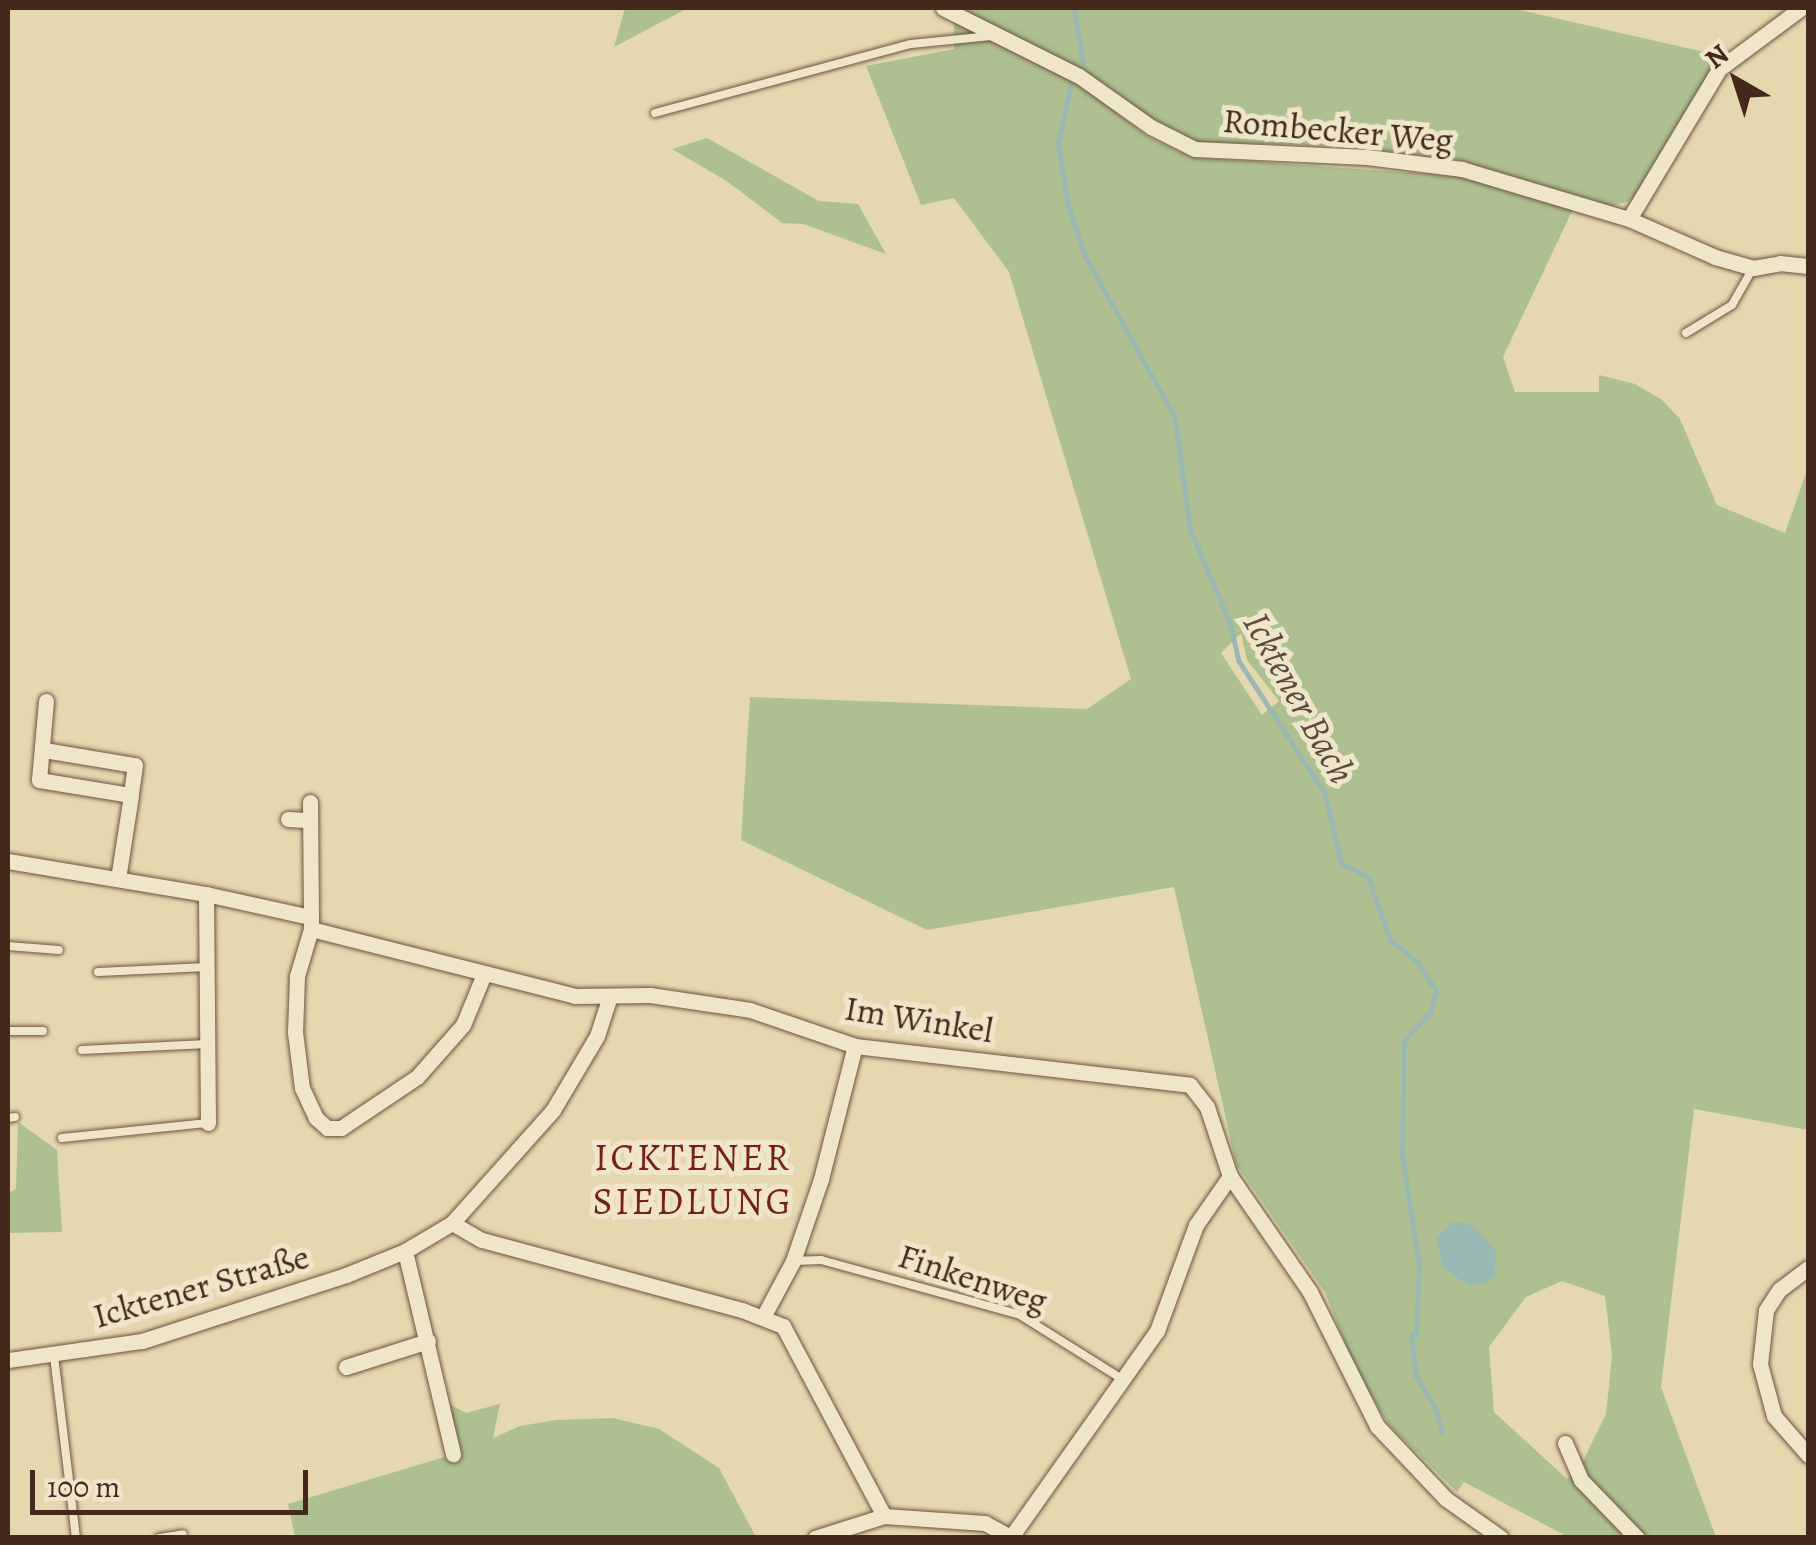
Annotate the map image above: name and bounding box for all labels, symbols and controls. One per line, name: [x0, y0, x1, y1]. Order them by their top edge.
north arrow: [1686, 30, 1786, 130]
text: N: [1697, 36, 1737, 78]
street label: Rombecker Weg: [1221, 99, 1455, 161]
water label: Icktener Bach: [1233, 604, 1365, 792]
street label: Im Winkel: [842, 987, 996, 1051]
district label: ICKTENER SIEDLUNG: [593, 1135, 793, 1224]
street label: Finkenweg: [893, 1234, 1053, 1322]
street label: Icktener Straße: [88, 1235, 314, 1337]
scale bar: [35, 1450, 312, 1512]
text: 100 m: [47, 1467, 120, 1507]

